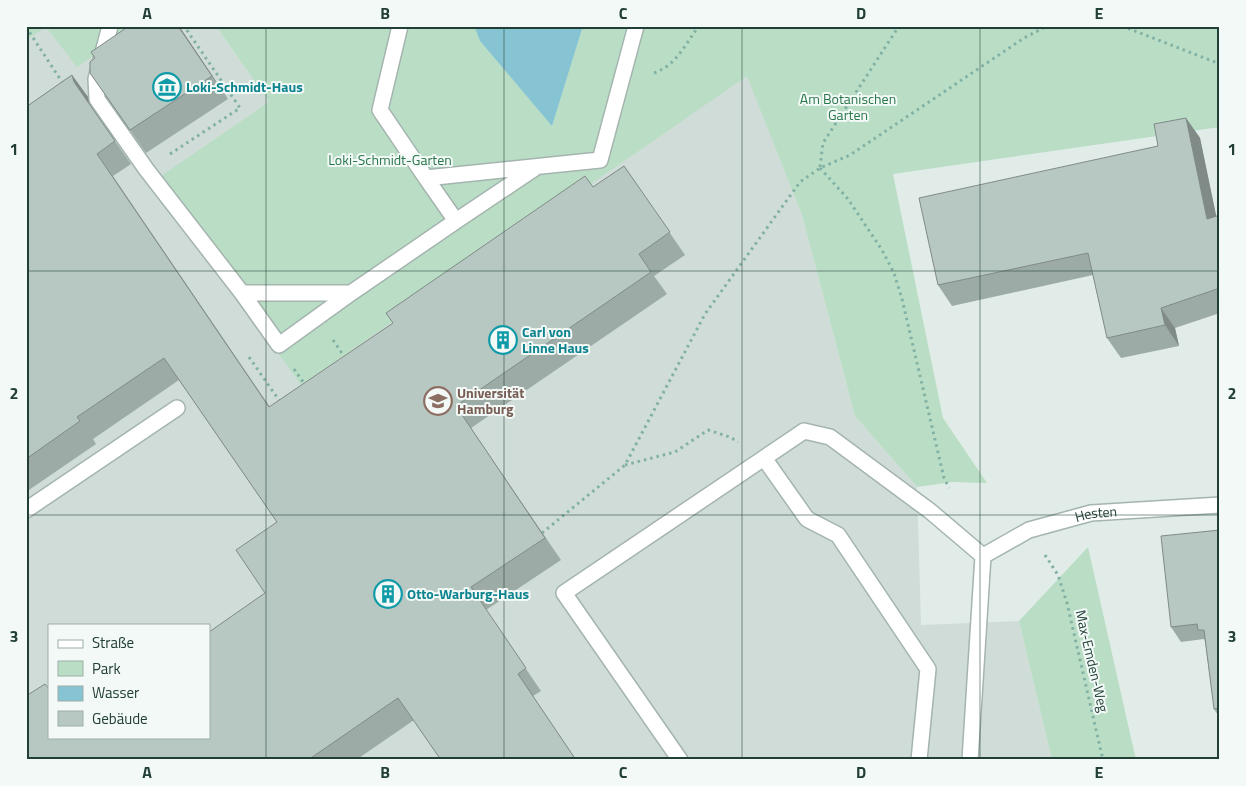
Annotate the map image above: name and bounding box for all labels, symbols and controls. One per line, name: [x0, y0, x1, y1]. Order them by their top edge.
text: A: [142, 1, 152, 25]
text: B: [380, 1, 390, 25]
text: C: [619, 1, 628, 25]
text: D: [856, 1, 866, 25]
text: E: [1095, 1, 1104, 25]
museum icon: Loki-Schmidt-Haus: [152, 72, 182, 102]
place label: Loki-Schmidt-Haus: [186, 76, 303, 97]
park label: Am Botanischen Garten: [800, 88, 896, 125]
text: 1: [10, 137, 18, 161]
text: 1: [1228, 137, 1236, 161]
park label: Loki-Schmidt-Garten: [328, 149, 452, 170]
place label: Carl von Linne Haus: [522, 321, 589, 358]
building icon: Carl von Linne Haus: [488, 325, 518, 355]
text: 2: [10, 381, 18, 405]
text: 2: [1228, 381, 1236, 405]
place label: Universität Hamburg: [457, 382, 524, 419]
school or university icon: Universität Hamburg: [423, 386, 453, 416]
street label: Hesten: [1072, 500, 1118, 527]
building icon: Otto-Warburg-Haus: [373, 579, 403, 609]
place label: Otto-Warburg-Haus: [407, 583, 529, 604]
street label: Max-Emden-Weg: [1071, 608, 1114, 714]
text: 3: [10, 624, 18, 648]
legend: [48, 624, 210, 738]
text: 3: [1228, 624, 1236, 648]
text: Straße: [92, 631, 134, 654]
text: Park: [92, 657, 121, 680]
text: Wasser: [92, 681, 139, 704]
text: Gebäude: [92, 707, 148, 730]
text: A: [142, 760, 152, 784]
text: B: [380, 760, 390, 784]
text: C: [619, 760, 628, 784]
text: D: [856, 760, 866, 784]
text: E: [1095, 760, 1104, 784]

